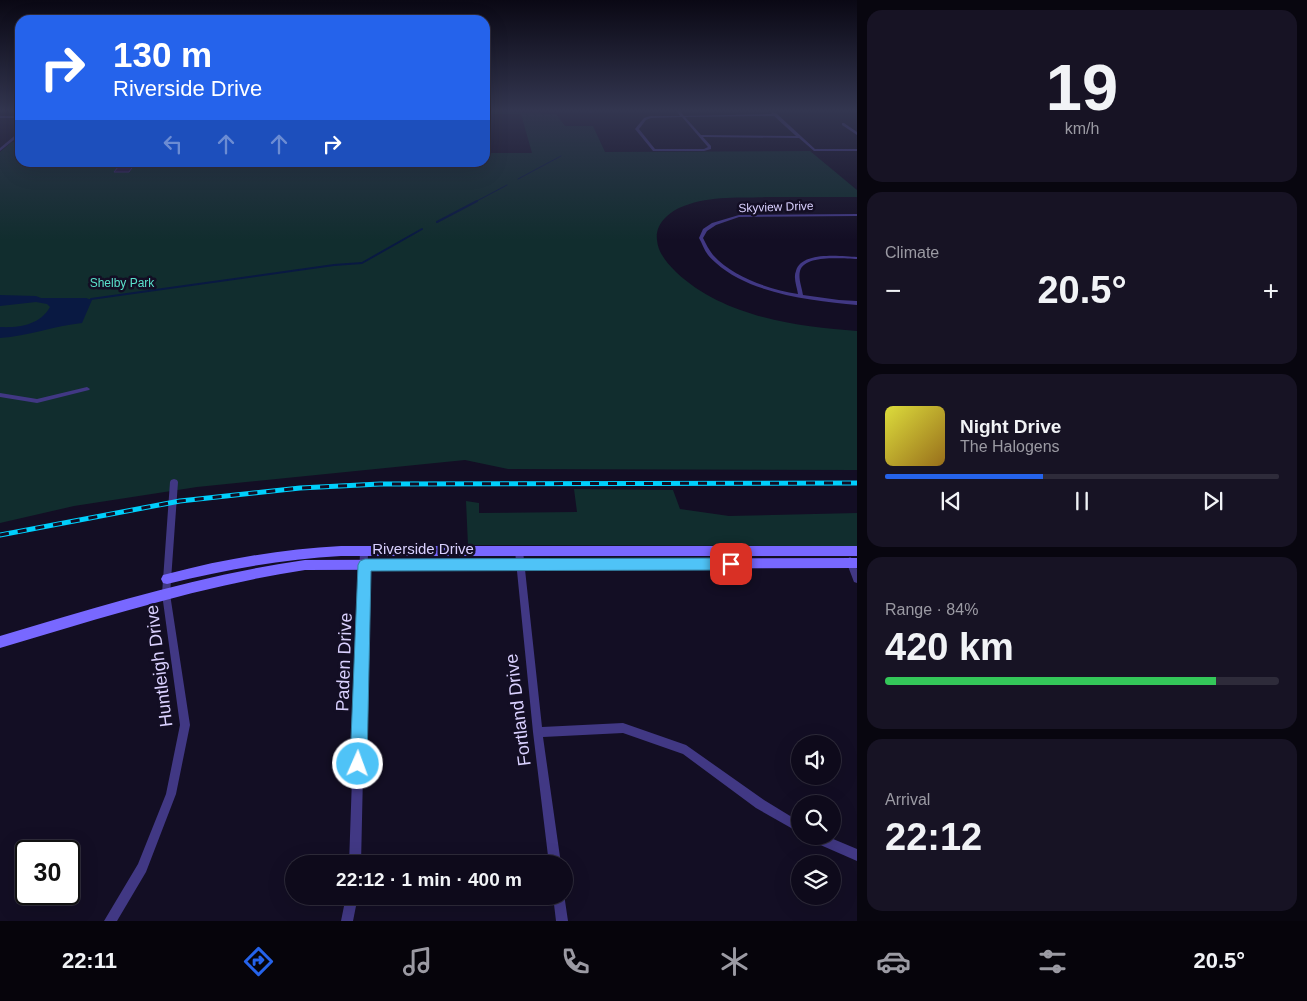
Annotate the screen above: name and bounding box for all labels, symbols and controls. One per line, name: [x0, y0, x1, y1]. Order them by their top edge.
icon: right: [30, 35, 95, 100]
text: 130 m: [113, 35, 212, 74]
text: 19: [1046, 51, 1118, 124]
text: Riverside Drive: [113, 76, 262, 101]
text: km/h: [1065, 120, 1099, 137]
icon: left: [159, 130, 187, 158]
icon: ahead: [212, 130, 240, 158]
icon: ahead: [265, 130, 293, 158]
icon: right: [318, 130, 346, 158]
street label: Skyview Drive: [738, 199, 814, 215]
text: Climate: [885, 244, 939, 261]
text: 20.5°: [1037, 269, 1127, 311]
text: −: [885, 275, 901, 306]
text: +: [1263, 275, 1279, 306]
park label: Shelby Park: [90, 276, 155, 290]
text: Night Drive: [960, 416, 1061, 437]
text: The Halogens: [960, 438, 1060, 455]
icon: previous: [937, 487, 965, 515]
icon: pause: [1068, 487, 1096, 515]
icon: next: [1199, 487, 1227, 515]
street label: Riverside Drive: [372, 540, 474, 557]
pin: [710, 543, 752, 585]
icon: arrive: [717, 550, 745, 578]
text: Range · 84%: [885, 601, 978, 618]
street label: Huntleigh Drive: [142, 604, 176, 728]
street label: Paden Drive: [332, 612, 356, 712]
text: 420 km: [885, 626, 1014, 668]
street label: Fortland Drive: [501, 653, 535, 767]
map controls: [791, 735, 841, 905]
button: sound: [791, 735, 841, 785]
position arrow: [331, 737, 383, 789]
text: Arrival: [885, 791, 930, 808]
button: search: [791, 795, 841, 845]
text: 22:12: [885, 816, 982, 858]
speed limit sign: 30: [15, 840, 80, 905]
button: layers: [791, 855, 841, 905]
text: 22:12 · 1 min · 400 m: [336, 869, 522, 890]
icon: directions: [241, 944, 276, 979]
icon: music: [400, 944, 435, 979]
icon: phone: [558, 944, 593, 979]
icon: climate: [717, 944, 752, 979]
icon: car: [876, 944, 911, 979]
icon: filters: [1035, 944, 1070, 979]
text: 22:11: [62, 948, 117, 973]
text: 20.5°: [1193, 948, 1245, 973]

